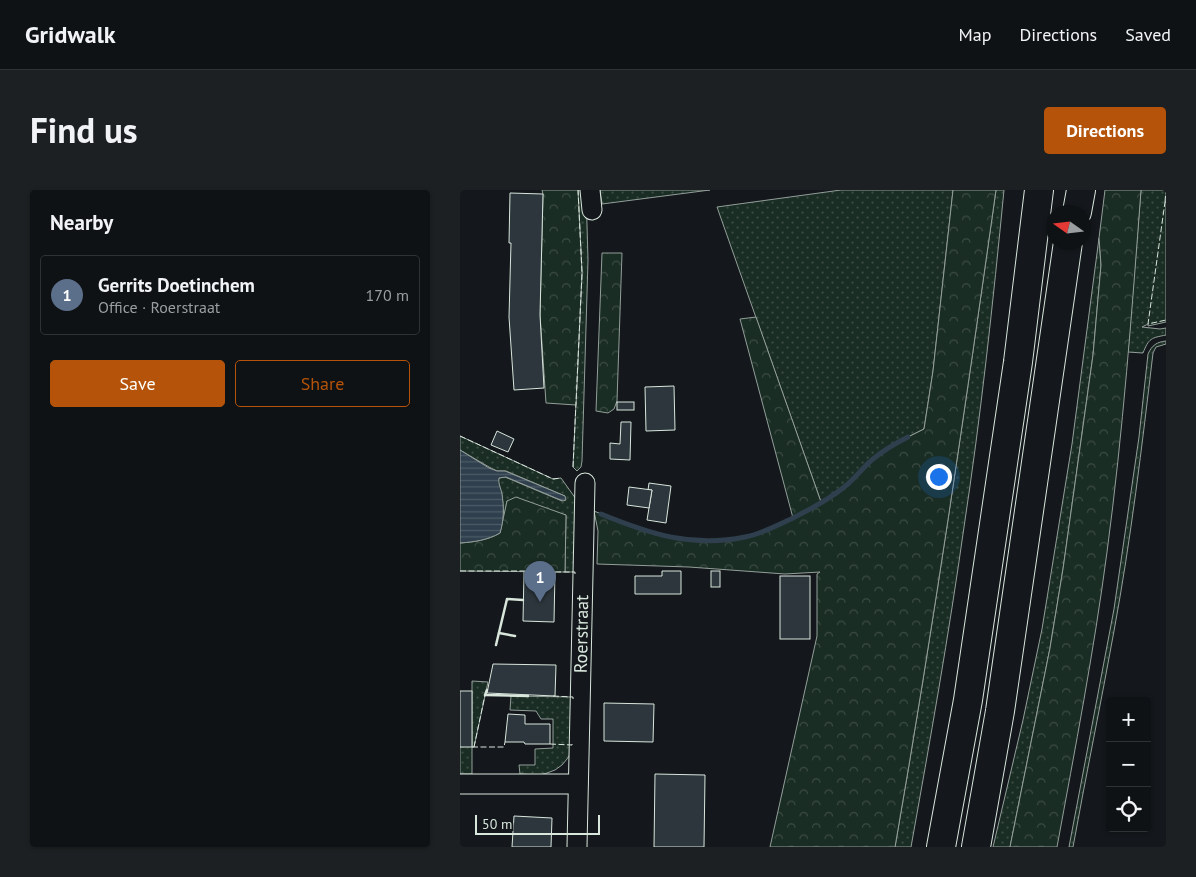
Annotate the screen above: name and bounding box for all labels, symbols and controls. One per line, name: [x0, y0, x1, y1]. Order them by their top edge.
text: Gridwalk: [25, 19, 115, 50]
text: Map: [959, 23, 991, 46]
text: Directions: [1019, 23, 1097, 46]
text: Saved: [1125, 23, 1171, 46]
text: Find us: [30, 107, 138, 153]
button: Directions: [1044, 107, 1166, 154]
north arrow: [1046, 205, 1091, 250]
text: Nearby: [50, 209, 113, 236]
text: Gerrits Doetinchem: [98, 273, 255, 297]
text: 1: [62, 285, 72, 305]
text: 170 m: [366, 285, 409, 305]
text: Office · Roerstraat: [98, 297, 220, 317]
button: Save: [50, 360, 225, 407]
button: Share: [235, 360, 410, 407]
your location: [926, 464, 952, 490]
pin: 1: [524, 561, 556, 602]
street label: Roerstraat: [569, 595, 593, 673]
map controls: [1106, 697, 1151, 832]
button: +: [1106, 697, 1151, 742]
button: −: [1106, 742, 1151, 787]
button: locate: [1106, 787, 1151, 832]
scale bar: [475, 812, 600, 835]
text: 50 m: [482, 815, 512, 833]

